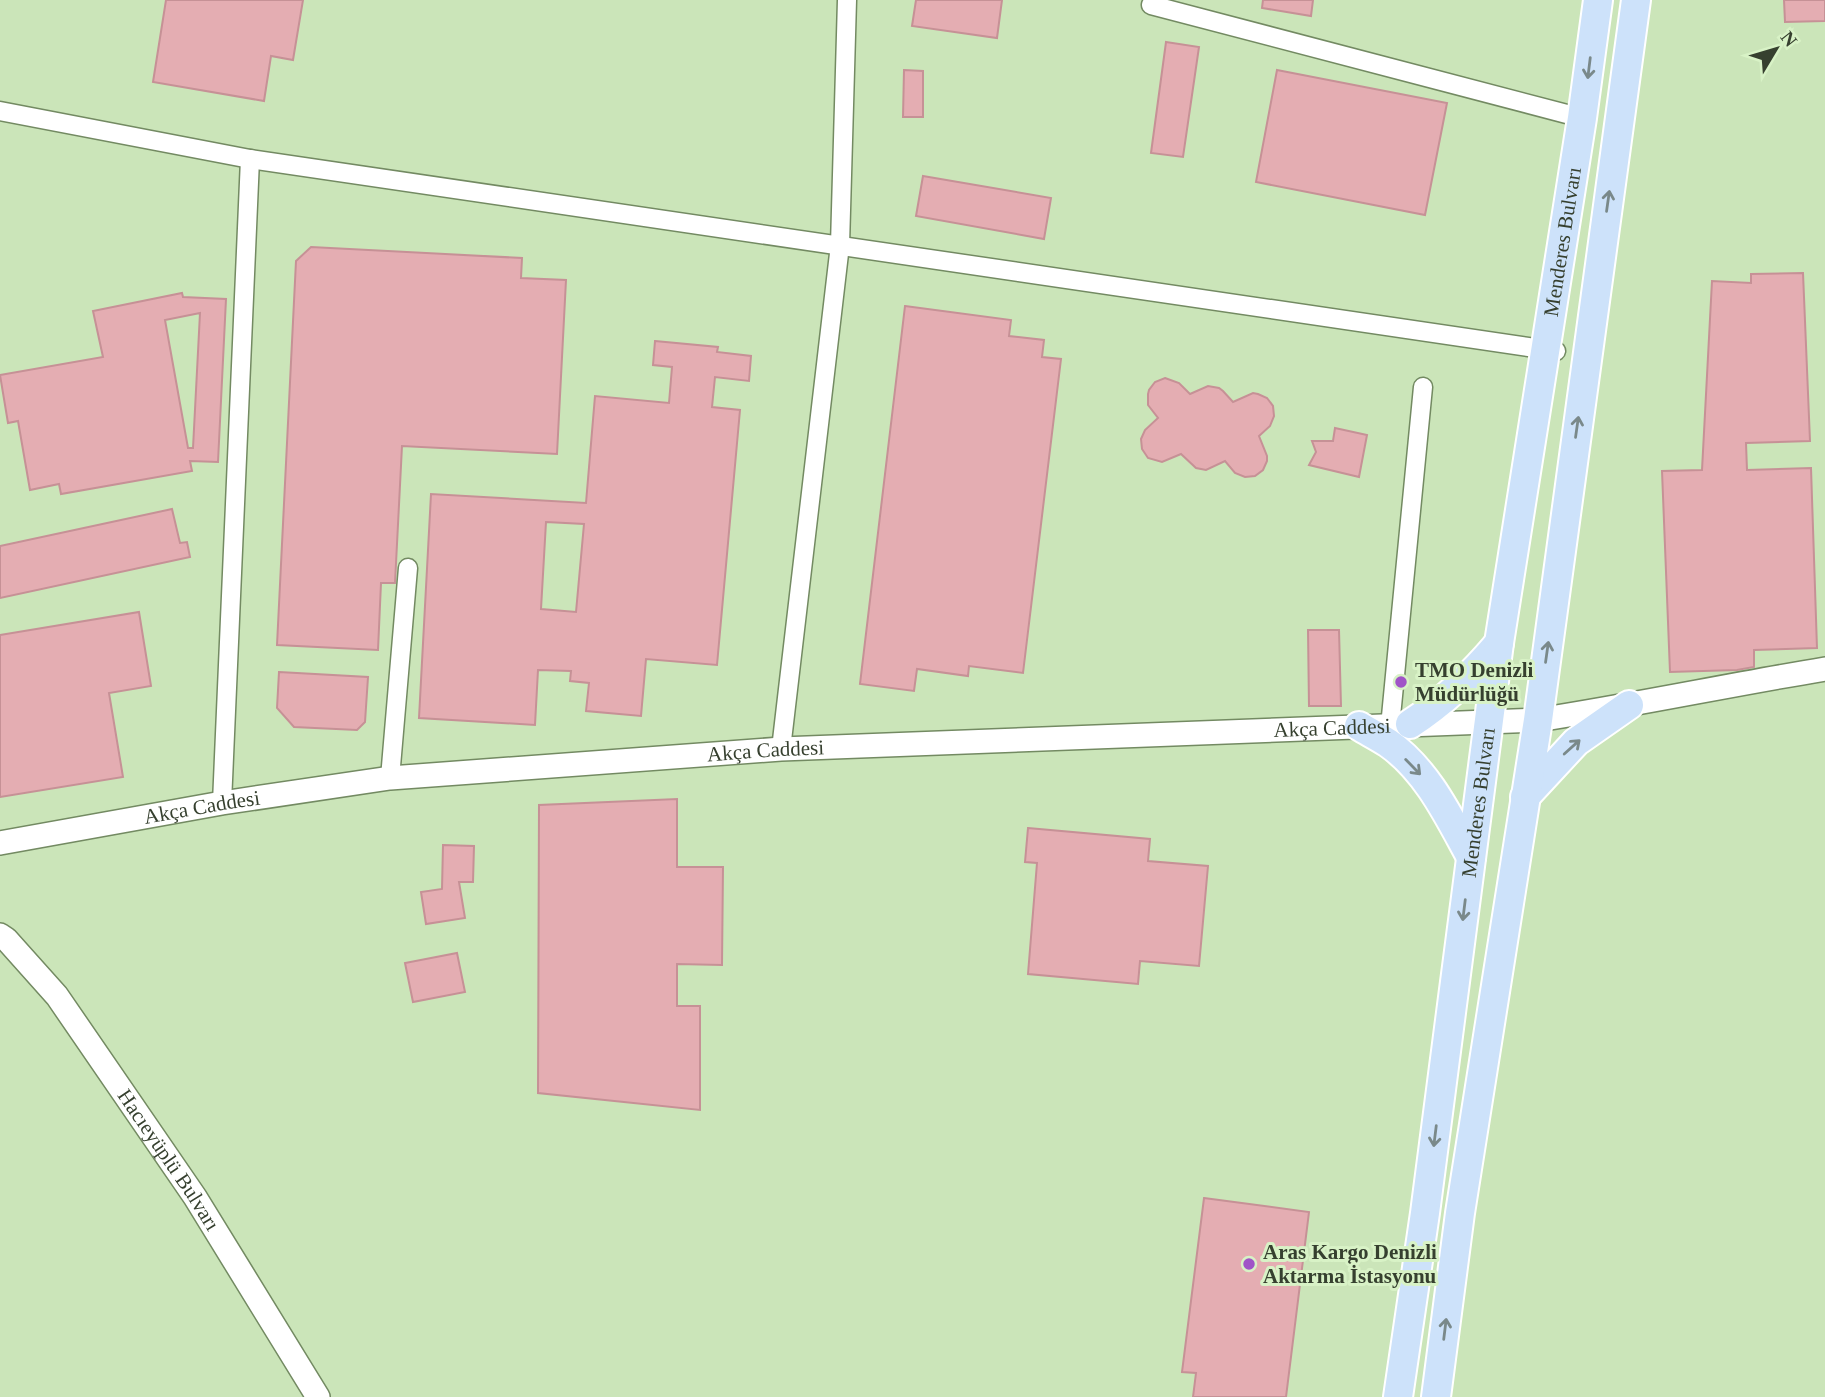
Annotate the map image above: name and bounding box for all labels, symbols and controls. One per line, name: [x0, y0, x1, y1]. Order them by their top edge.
north arrow: [1741, 14, 1811, 84]
text: N: [1777, 27, 1802, 51]
one-way arrow: [1582, 56, 1595, 79]
street label: Menderes Bulvarı: [1539, 165, 1586, 318]
one-way arrow: [1601, 190, 1614, 213]
one-way arrow: [1571, 416, 1584, 439]
one-way arrow: [1540, 641, 1553, 664]
place label: TMO Denizli Müdürlüğü: [1415, 658, 1534, 706]
marker: TMO Denizli Müdürlüğü: [1393, 674, 1409, 690]
street label: Akça Caddesi: [1273, 714, 1391, 742]
street label: Menderes Bulvarı: [1457, 726, 1500, 879]
street label: Akça Caddesi: [706, 735, 825, 766]
one-way arrow: [1563, 739, 1581, 755]
one-way arrow: [1405, 758, 1422, 775]
street label: Akça Caddesi: [142, 786, 262, 829]
one-way arrow: [1458, 898, 1471, 921]
street label: Hacıeyüplü Bulvarı: [113, 1085, 225, 1235]
one-way arrow: [1428, 1124, 1441, 1146]
place label: Aras Kargo Denizli Aktarma İstasyonu: [1263, 1240, 1437, 1288]
marker: Aras Kargo Denizli Aktarma İstasyonu: [1241, 1256, 1257, 1272]
one-way arrow: [1439, 1318, 1452, 1341]

